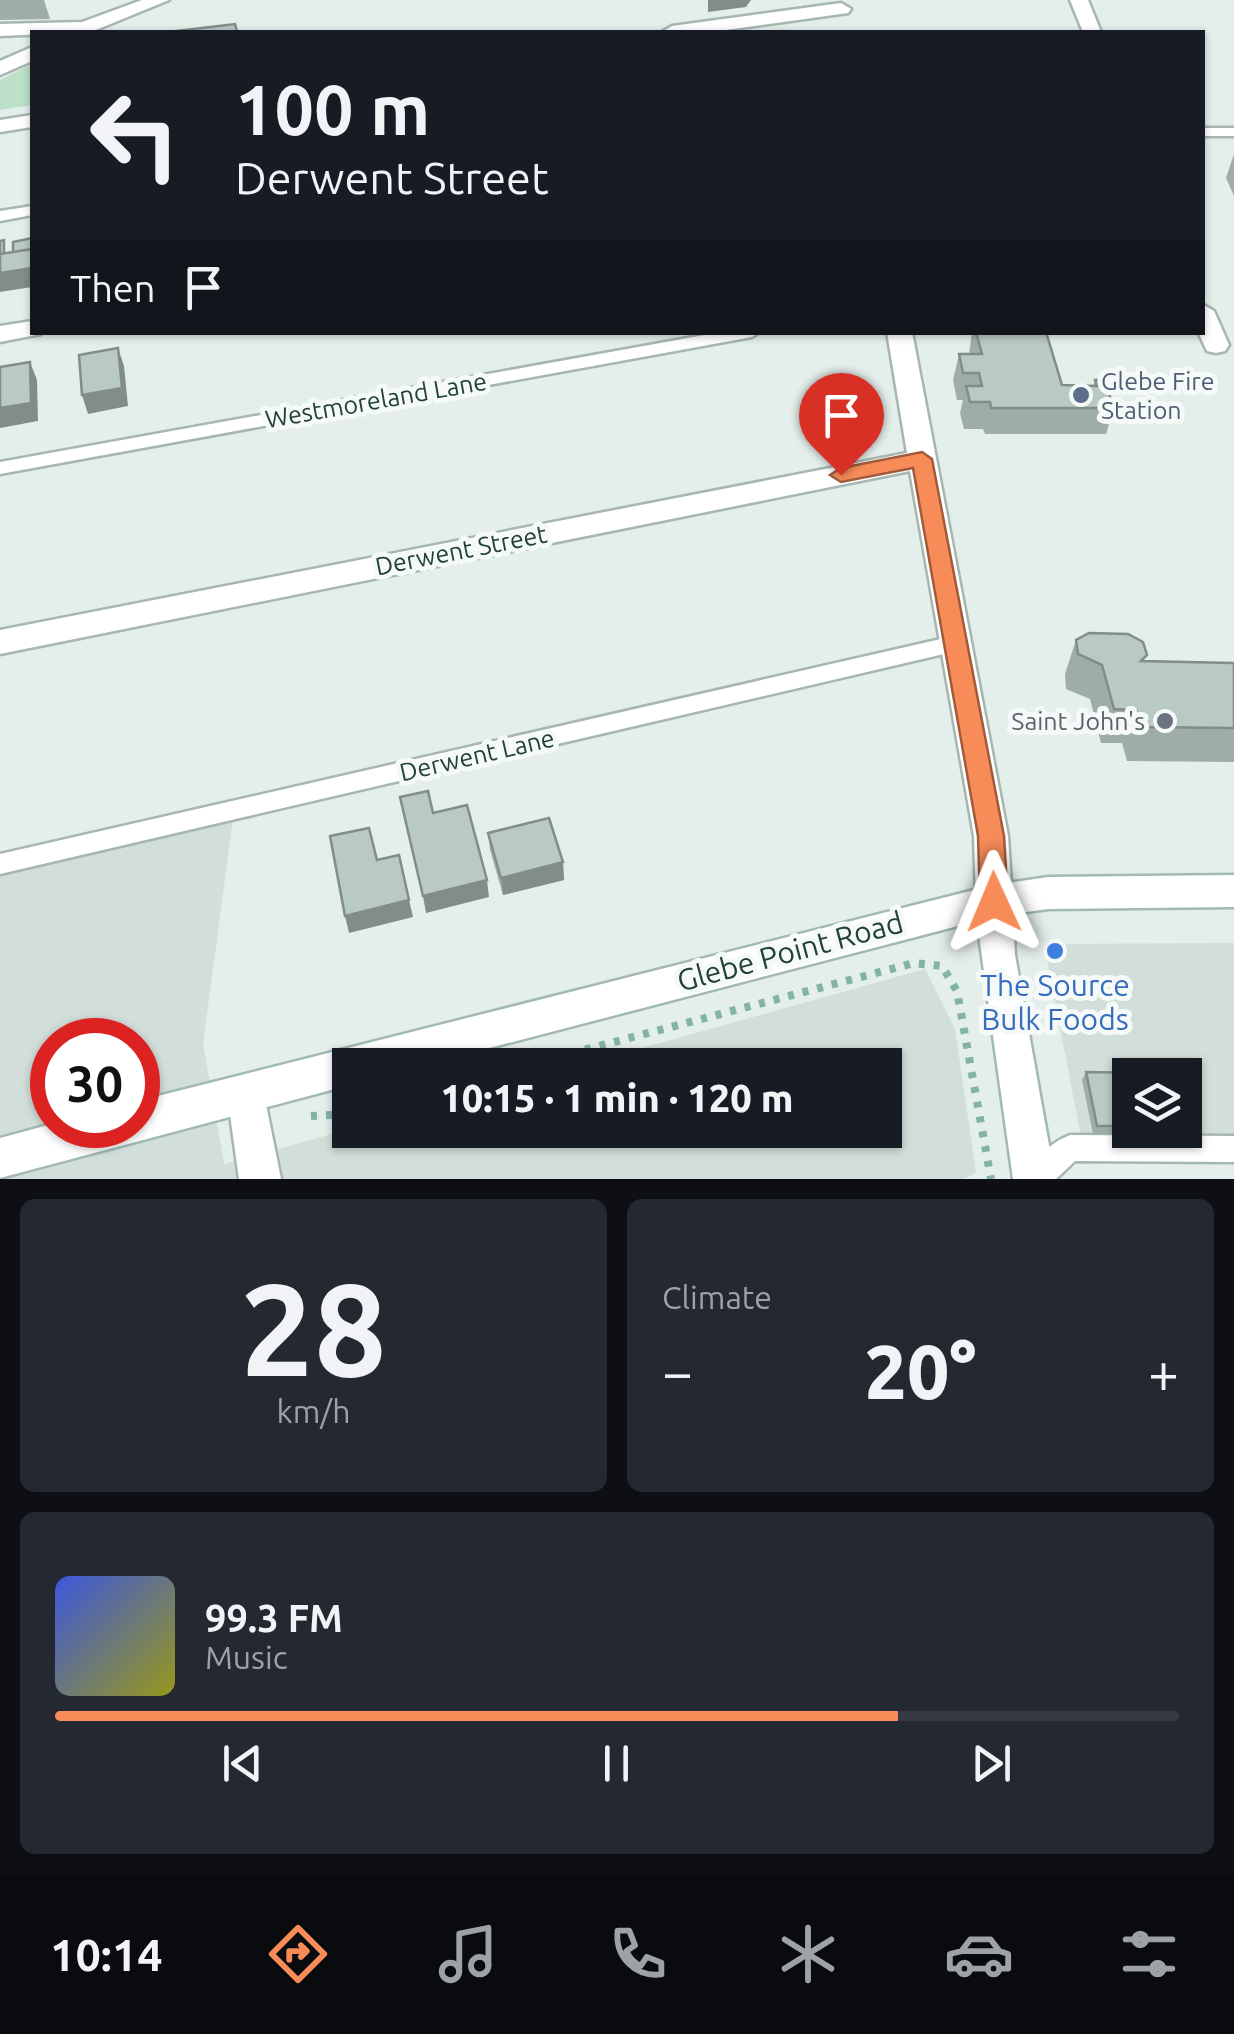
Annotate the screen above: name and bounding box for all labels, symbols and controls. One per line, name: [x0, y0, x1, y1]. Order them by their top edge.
icon: left: [70, 70, 200, 200]
text: 100 m: [235, 70, 430, 148]
text: Derwent Street: [235, 152, 549, 203]
icon: arrive: [176, 260, 231, 315]
text: Then: [70, 267, 156, 309]
street label: Westmoreland Lane: [263, 367, 489, 433]
place label: Glebe Fire Station: [1101, 367, 1215, 424]
pin: [799, 373, 884, 476]
marker: Glebe Fire Station: [1070, 384, 1092, 406]
icon: arrive: [814, 388, 869, 443]
street label: Derwent Street: [373, 520, 549, 580]
place label: Saint John's: [1011, 707, 1145, 735]
marker: Saint John's: [1154, 710, 1176, 732]
street label: Derwent Lane: [397, 724, 557, 786]
position arrow: [942, 850, 1046, 954]
street label: Glebe Point Road: [673, 904, 907, 998]
marker: The Source Bulk Foods: [1044, 940, 1066, 962]
place label: The Source Bulk Foods: [980, 968, 1130, 1036]
speed limit sign: 30: [30, 1018, 160, 1148]
map controls: [1112, 1058, 1202, 1148]
button: layers: [1112, 1058, 1202, 1148]
text: 10:15 · 1 min · 120 m: [440, 1077, 794, 1119]
text: 28: [240, 1255, 387, 1401]
text: Climate: [662, 1279, 772, 1315]
text: 20°: [865, 1329, 976, 1413]
text: −: [662, 1341, 693, 1402]
text: +: [1148, 1341, 1179, 1402]
text: km/h: [277, 1393, 350, 1429]
text: 99.3 FM: [205, 1597, 343, 1639]
text: Music: [205, 1639, 288, 1675]
icon: previous: [215, 1736, 270, 1791]
icon: pause: [589, 1736, 644, 1791]
icon: next: [964, 1736, 1019, 1791]
icon: directions: [263, 1919, 333, 1989]
icon: music: [433, 1919, 503, 1989]
icon: phone: [603, 1919, 673, 1989]
icon: climate: [773, 1919, 843, 1989]
icon: car: [944, 1919, 1014, 1989]
icon: filters: [1114, 1919, 1184, 1989]
text: 10:14: [50, 1929, 163, 1980]

